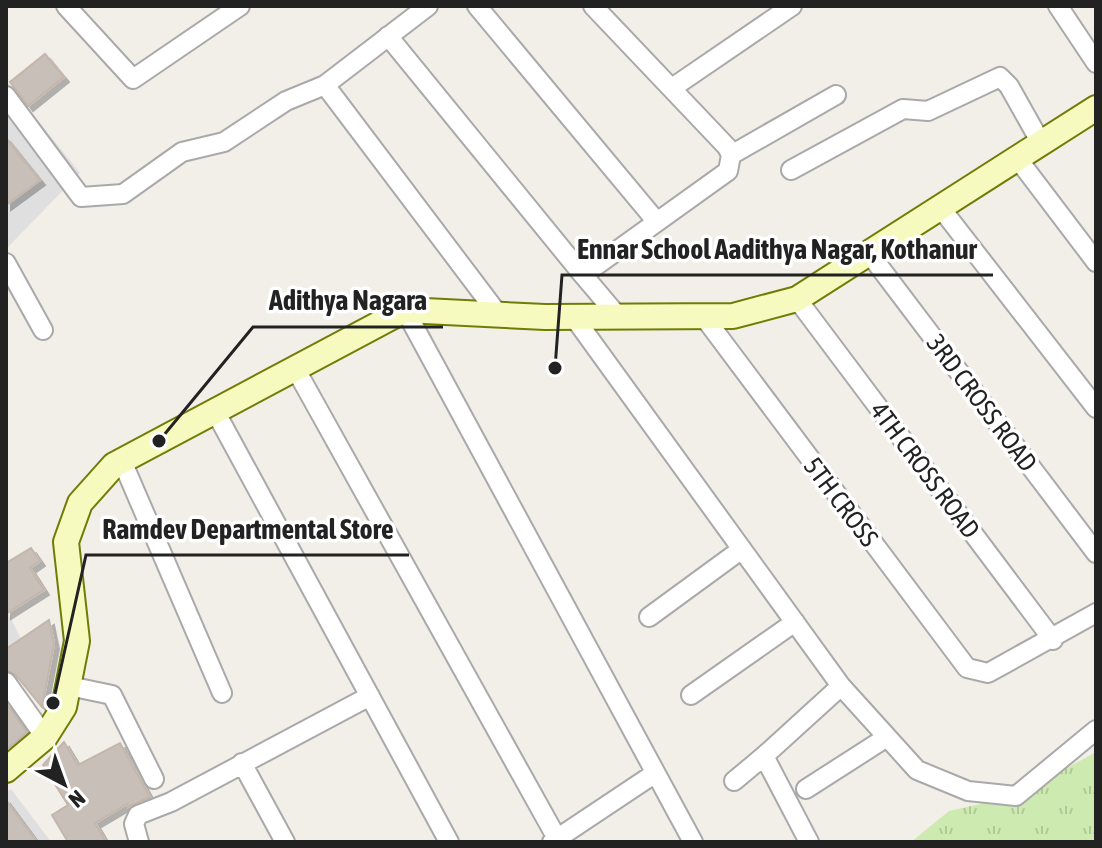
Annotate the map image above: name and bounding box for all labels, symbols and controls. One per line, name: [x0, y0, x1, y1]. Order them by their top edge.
callout: Ennar School Aadithya Nagar, Kothanur: [562, 223, 993, 275]
text: Ennar School Aadithya Nagar, Kothanur: [577, 233, 978, 265]
callout: Adithya Nagara: [253, 275, 443, 327]
text: Adithya Nagara: [268, 284, 427, 316]
street label: 3RD CROSS ROAD: [921, 329, 1043, 477]
street label: 4TH CROSS ROAD: [864, 396, 986, 544]
street label: 5TH CROSS: [798, 452, 884, 553]
callout: Ramdev Departmental Store: [86, 503, 409, 555]
text: Ramdev Departmental Store: [102, 513, 394, 545]
north arrow: [24, 744, 104, 824]
text: N: [64, 785, 91, 813]

